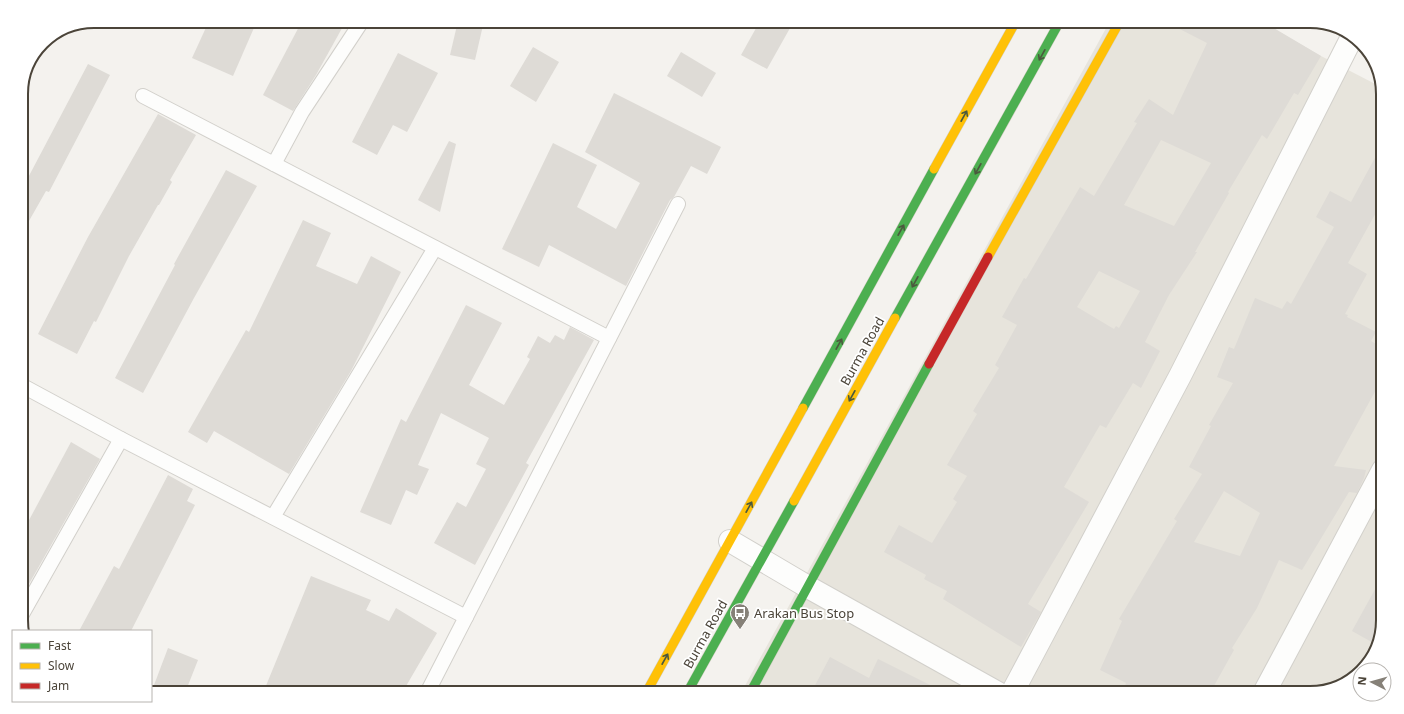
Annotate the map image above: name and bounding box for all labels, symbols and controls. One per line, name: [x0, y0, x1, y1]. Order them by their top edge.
one-way arrow: [1037, 49, 1045, 61]
one-way arrow: [961, 110, 969, 122]
one-way arrow: [974, 163, 982, 175]
one-way arrow: [898, 224, 906, 236]
one-way arrow: [911, 276, 918, 288]
street label: Burma Road: [836, 313, 888, 389]
one-way arrow: [835, 338, 843, 350]
one-way arrow: [847, 390, 855, 402]
one-way arrow: [746, 501, 753, 513]
street label: Burma Road: [679, 596, 731, 672]
bus stop icon: Arakan Bus Stop: [729, 602, 751, 630]
place label: Arakan Bus Stop: [754, 604, 854, 622]
legend: [12, 630, 152, 702]
text: Fast: [48, 637, 72, 654]
one-way arrow: [661, 653, 669, 665]
text: Slow: [48, 657, 75, 674]
north arrow: [1352, 662, 1392, 702]
text: N: [1354, 676, 1369, 686]
text: Jam: [47, 677, 69, 694]

